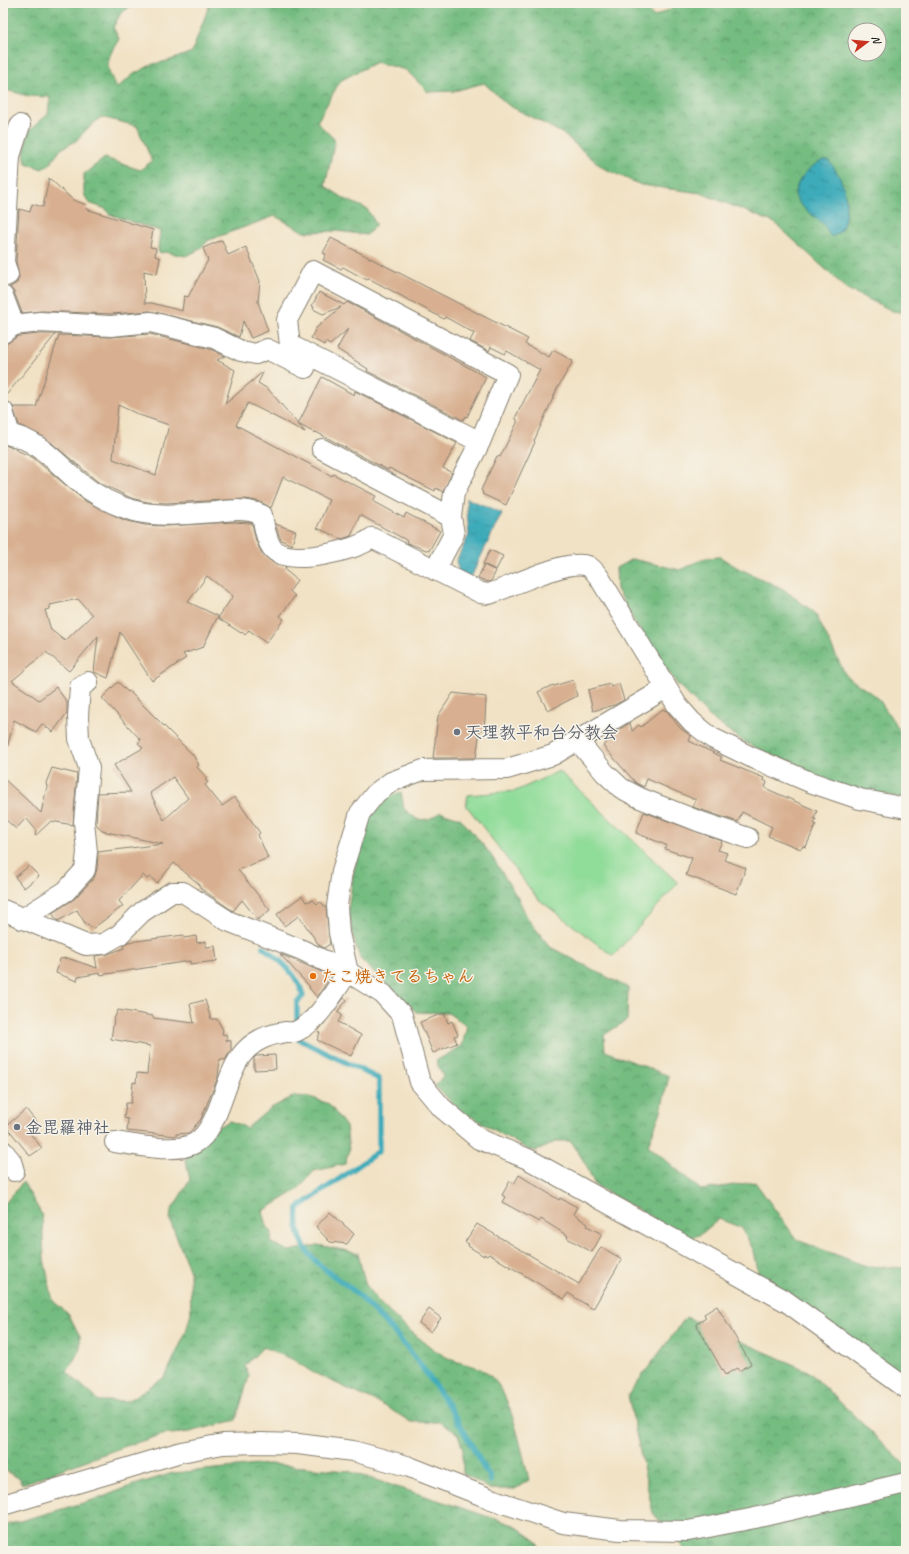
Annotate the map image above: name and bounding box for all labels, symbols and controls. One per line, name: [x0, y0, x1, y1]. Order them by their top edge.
north arrow: [847, 22, 887, 62]
text: N: [869, 34, 885, 47]
place label: 天理教平和台分教会: [465, 722, 618, 743]
marker: 天理教平和台分教会: [452, 727, 462, 737]
place label: たこ焼きてるちゃん: [321, 966, 474, 987]
marker: たこ焼きてるちゃん: [308, 971, 318, 981]
place label: 金毘羅神社: [25, 1117, 110, 1138]
marker: 金毘羅神社: [12, 1122, 22, 1132]

